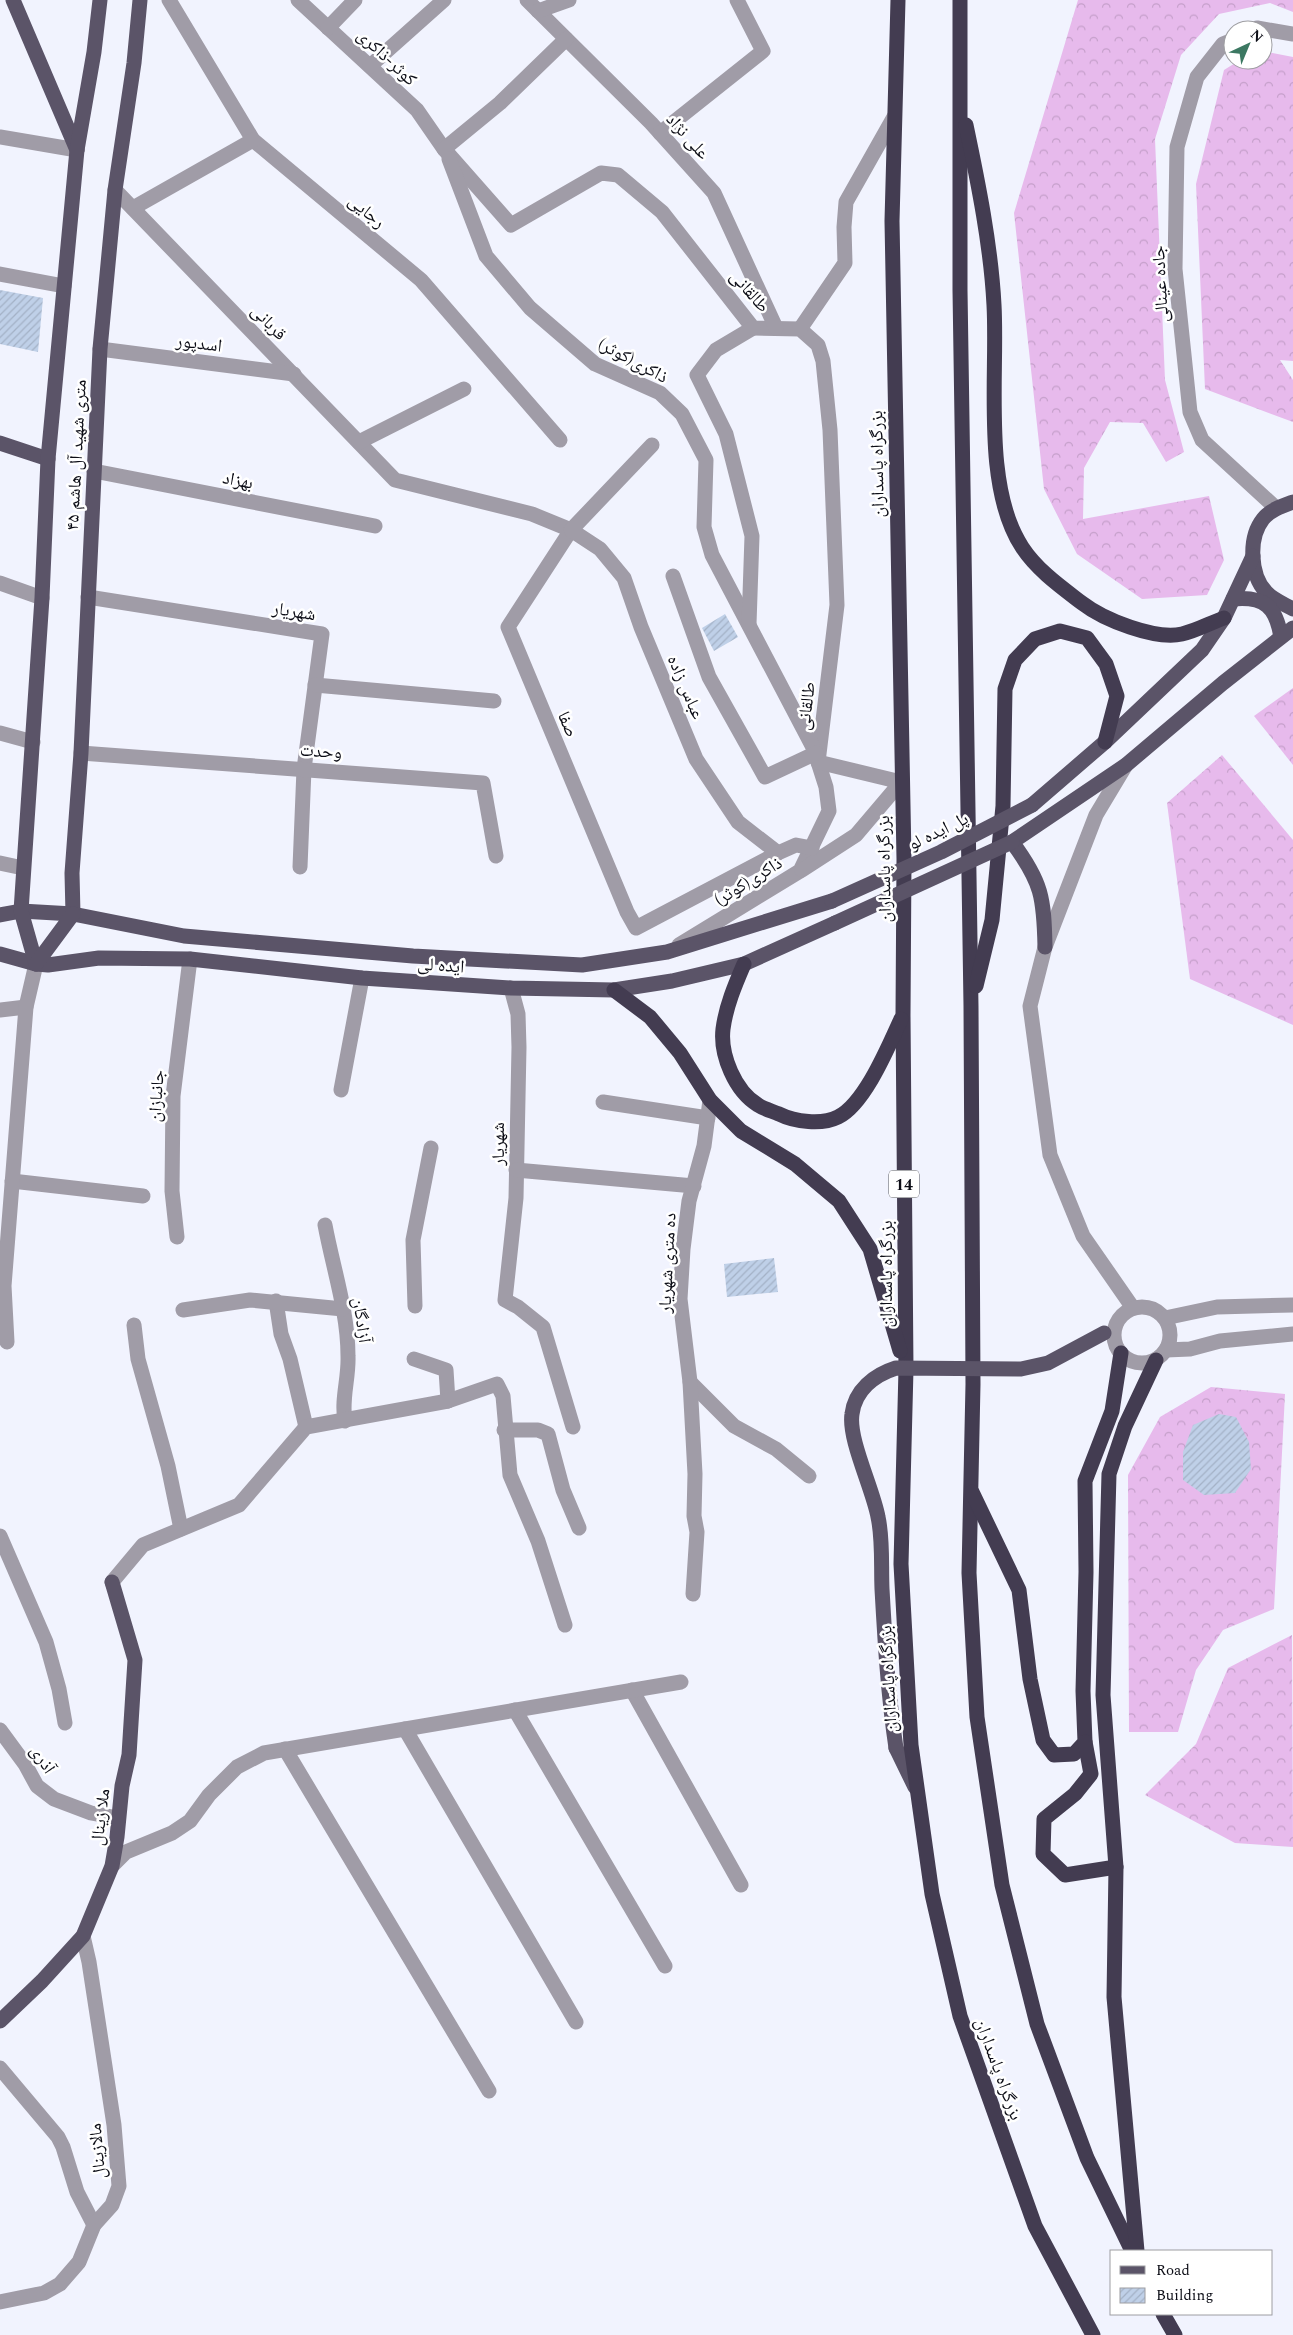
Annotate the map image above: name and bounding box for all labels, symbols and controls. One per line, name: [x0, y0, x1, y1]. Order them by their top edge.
north arrow: [1223, 20, 1273, 70]
street label: کوثر-ذاکری: [351, 22, 423, 93]
text: N: [1245, 24, 1268, 48]
street label: علی نژاد: [659, 107, 716, 166]
street label: رجایی: [342, 188, 391, 235]
street label: جاده عینالی: [1145, 245, 1176, 323]
street label: طالقانی: [723, 264, 776, 319]
street label: قربانی: [244, 298, 293, 347]
street label: اسدپور: [173, 327, 224, 360]
street label: ذاکری(کوثر): [593, 331, 673, 390]
street label: ۴۵ متری شهید آل هاشم: [59, 379, 94, 531]
street label: بزرگراه پاسداران: [863, 410, 892, 518]
street label: بهزاد: [220, 464, 256, 497]
street label: شهریار: [269, 595, 318, 628]
street label: عباس زاده: [660, 651, 711, 724]
street label: طالقانی: [790, 680, 823, 732]
street label: صفا: [550, 707, 585, 741]
street label: وحدت: [299, 737, 343, 766]
street label: پل ایده لو: [903, 805, 973, 858]
street label: بزرگراه پاسداران: [870, 815, 899, 923]
street label: ذاکری(کوثر): [709, 850, 788, 913]
street label: ایده لی: [417, 950, 465, 981]
street label: جانبازان: [141, 1069, 172, 1123]
street label: شهریار: [485, 1122, 512, 1167]
road number: 14: [889, 1170, 919, 1198]
street label: ده متری شهریار: [651, 1212, 684, 1315]
street label: بزرگراه پاسداران: [873, 1220, 900, 1328]
street label: آزادگان: [345, 1296, 378, 1345]
street label: بزرگراه پاسداران: [872, 1625, 905, 1733]
street label: آذری: [23, 1739, 62, 1779]
street label: ملا زینال: [84, 1787, 117, 1847]
street label: بزرگراه پاسداران: [968, 2014, 1030, 2124]
street label: مالازینال: [82, 2122, 113, 2180]
legend: [1110, 2250, 1273, 2315]
text: Road: [1156, 2259, 1190, 2282]
text: Building: [1156, 2284, 1213, 2307]

